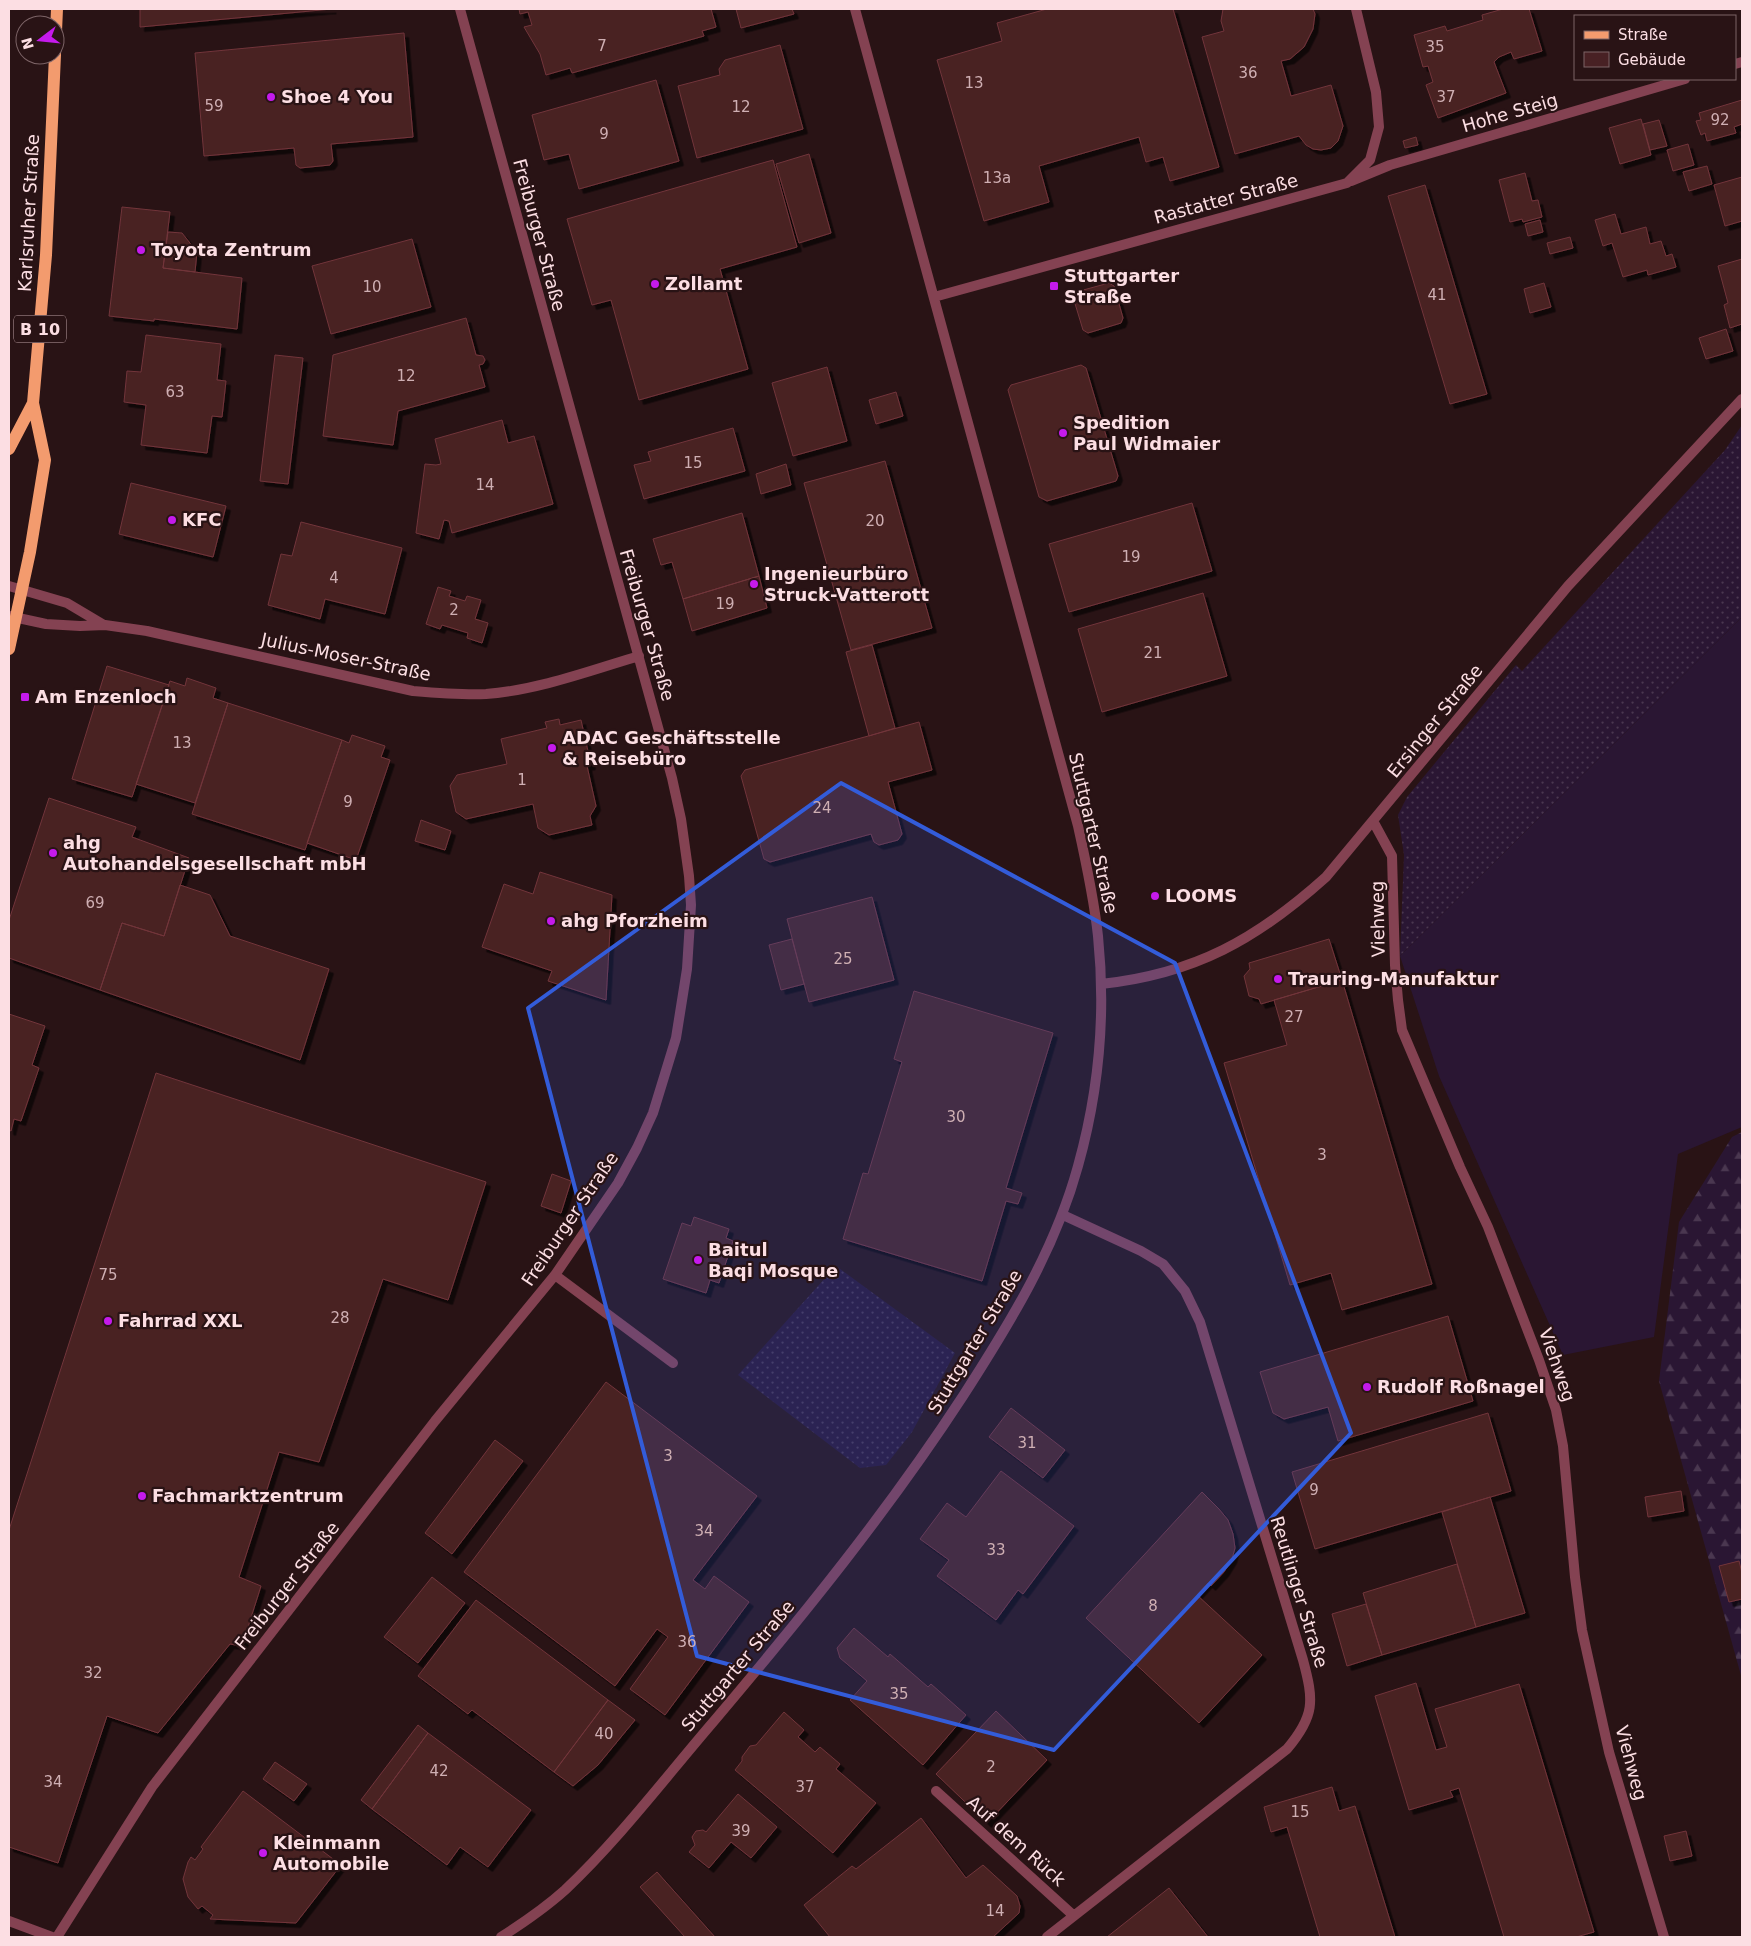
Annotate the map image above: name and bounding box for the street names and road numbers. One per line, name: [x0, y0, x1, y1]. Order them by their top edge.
street label: Hohe Steig: [1460, 89, 1560, 136]
street label: Karlsruher Straße: [14, 134, 43, 292]
street label: Freiburger Straße: [509, 156, 570, 313]
street label: Rastatter Straße: [1152, 169, 1300, 228]
road number: B 10: [14, 316, 66, 342]
street label: Freiburger Straße: [616, 547, 679, 703]
street label: Julius-Moser-Straße: [258, 628, 433, 685]
street label: Ersinger Straße: [1383, 660, 1487, 782]
street label: Stuttgarter Straße: [1065, 750, 1122, 915]
street label: Viehweg: [1366, 881, 1389, 957]
street label: Freiburger Straße: [517, 1148, 622, 1290]
street label: Stuttgarter Straße: [923, 1266, 1026, 1418]
street label: Viehweg: [1535, 1325, 1580, 1404]
street label: Reutlinger Straße: [1266, 1513, 1333, 1670]
street label: Freiburger Straße: [230, 1517, 343, 1654]
street label: Stuttgarter Straße: [677, 1596, 799, 1735]
street label: Viehweg: [1611, 1723, 1652, 1803]
street label: Auf dem Rück: [963, 1791, 1070, 1891]

